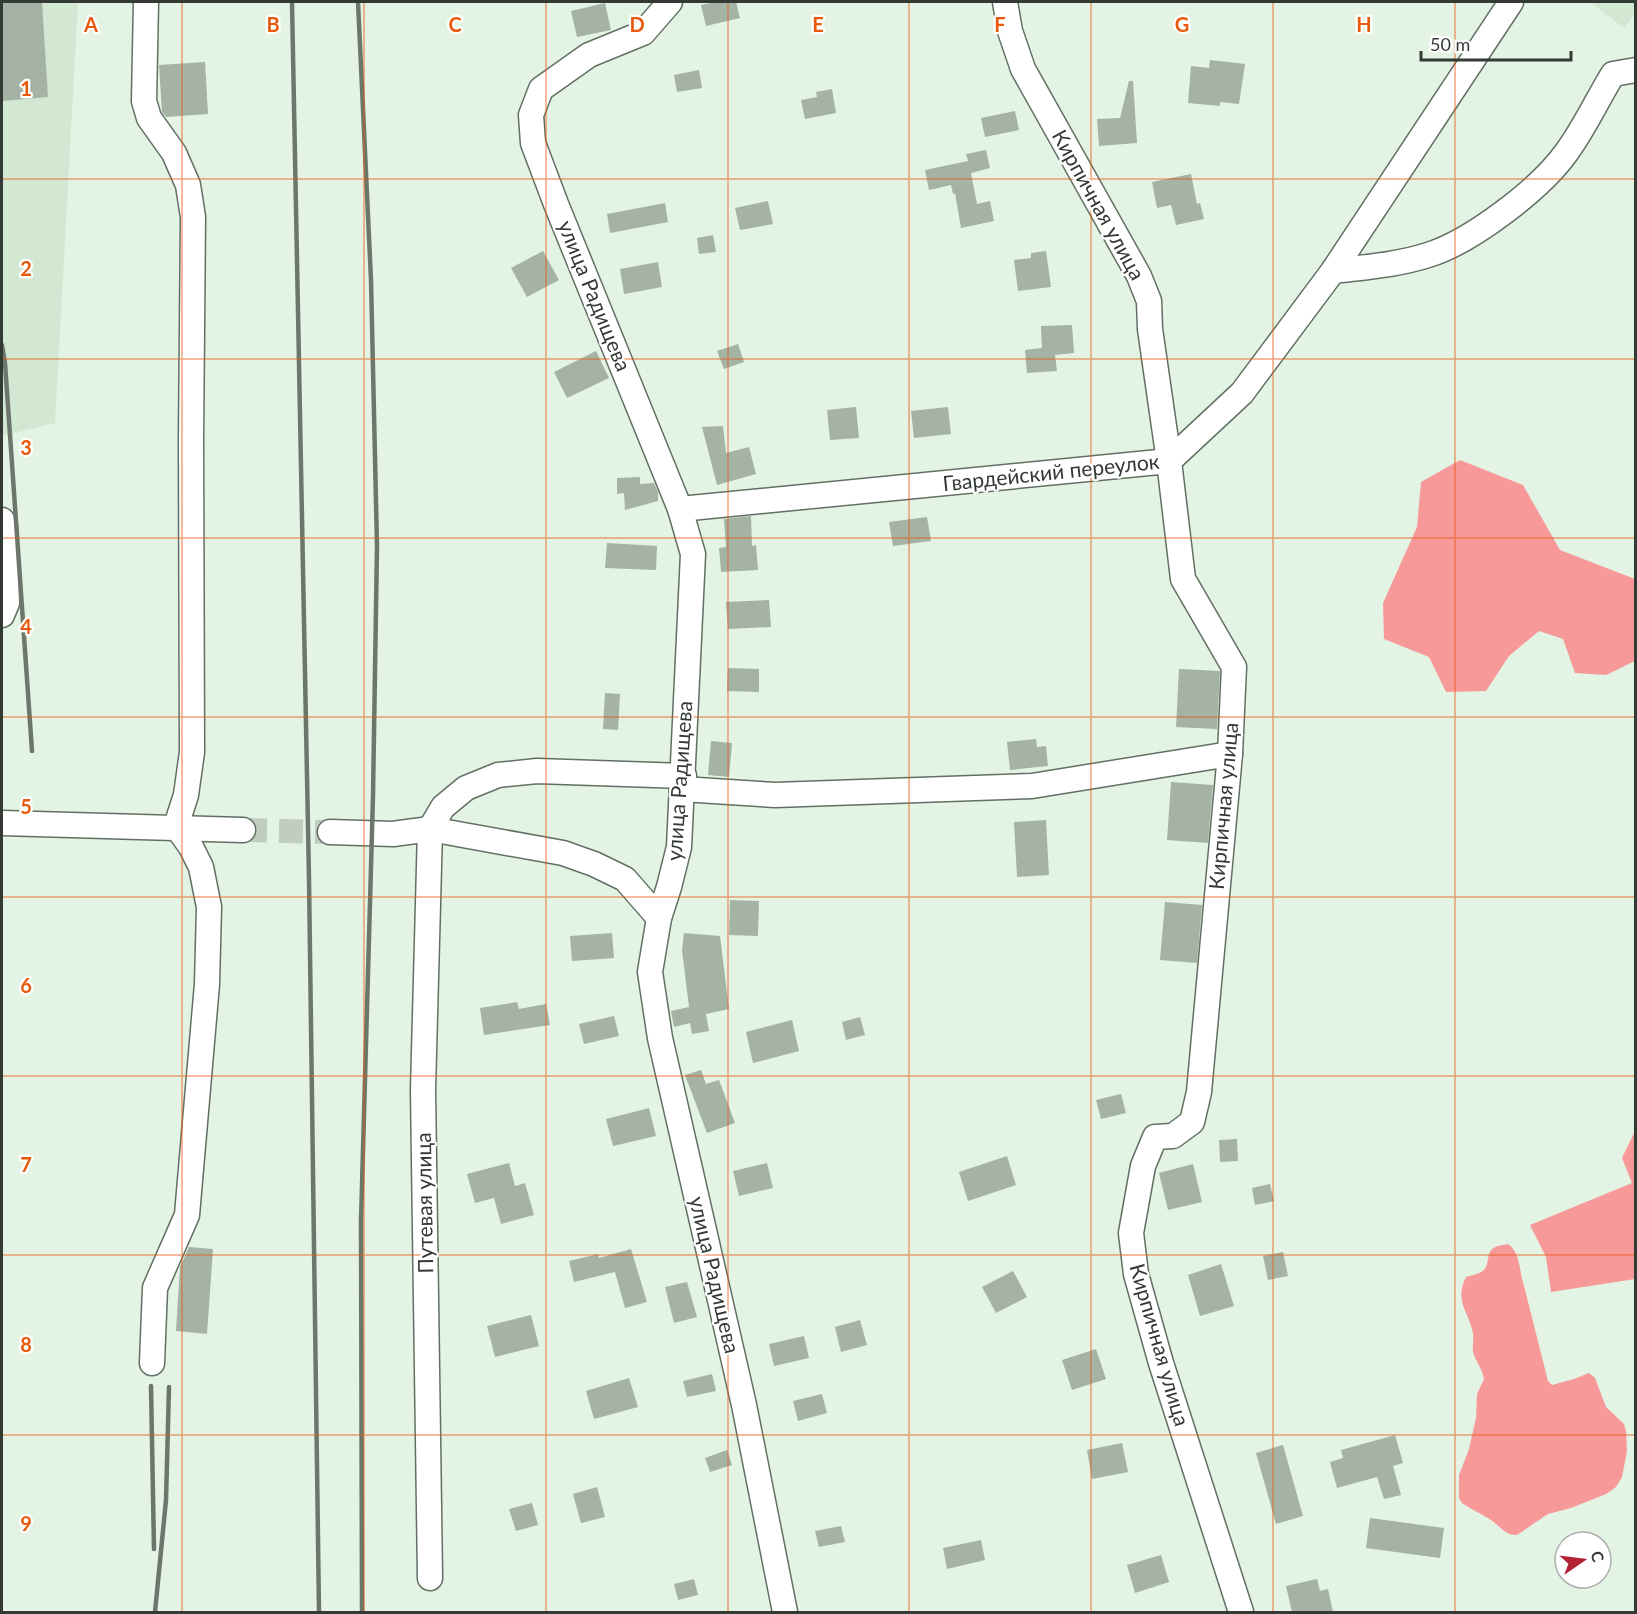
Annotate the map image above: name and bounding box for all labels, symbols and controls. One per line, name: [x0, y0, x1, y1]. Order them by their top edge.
text: A: [83, 12, 98, 36]
text: B: [266, 12, 280, 36]
text: C: [448, 12, 462, 36]
text: D: [629, 12, 645, 36]
text: E: [812, 12, 824, 36]
text: F: [994, 12, 1006, 36]
text: G: [1175, 12, 1189, 36]
text: H: [1356, 12, 1372, 36]
scale bar: [1421, 24, 1571, 62]
text: 50 m: [1430, 33, 1470, 55]
text: 1: [20, 76, 32, 100]
street label: Кирпичная улица: [1048, 125, 1151, 284]
street label: улица Радищева: [554, 216, 637, 375]
text: 2: [20, 256, 32, 280]
text: 3: [20, 435, 32, 459]
street label: Гвардейский переулок: [941, 448, 1161, 495]
text: 4: [20, 614, 32, 638]
street label: улица Радищева: [660, 700, 697, 862]
street label: Кирпичная улица: [1203, 721, 1242, 891]
text: 5: [20, 794, 32, 818]
text: 6: [20, 973, 32, 997]
street label: Путевая улица: [410, 1132, 437, 1274]
text: 7: [20, 1152, 32, 1176]
street label: улица Радищева: [685, 1194, 746, 1356]
street label: Кирпичная улица: [1125, 1260, 1196, 1429]
text: 8: [20, 1332, 32, 1356]
text: 9: [20, 1511, 32, 1535]
north arrow: [1553, 1530, 1613, 1590]
text: С: [1588, 1549, 1609, 1564]

